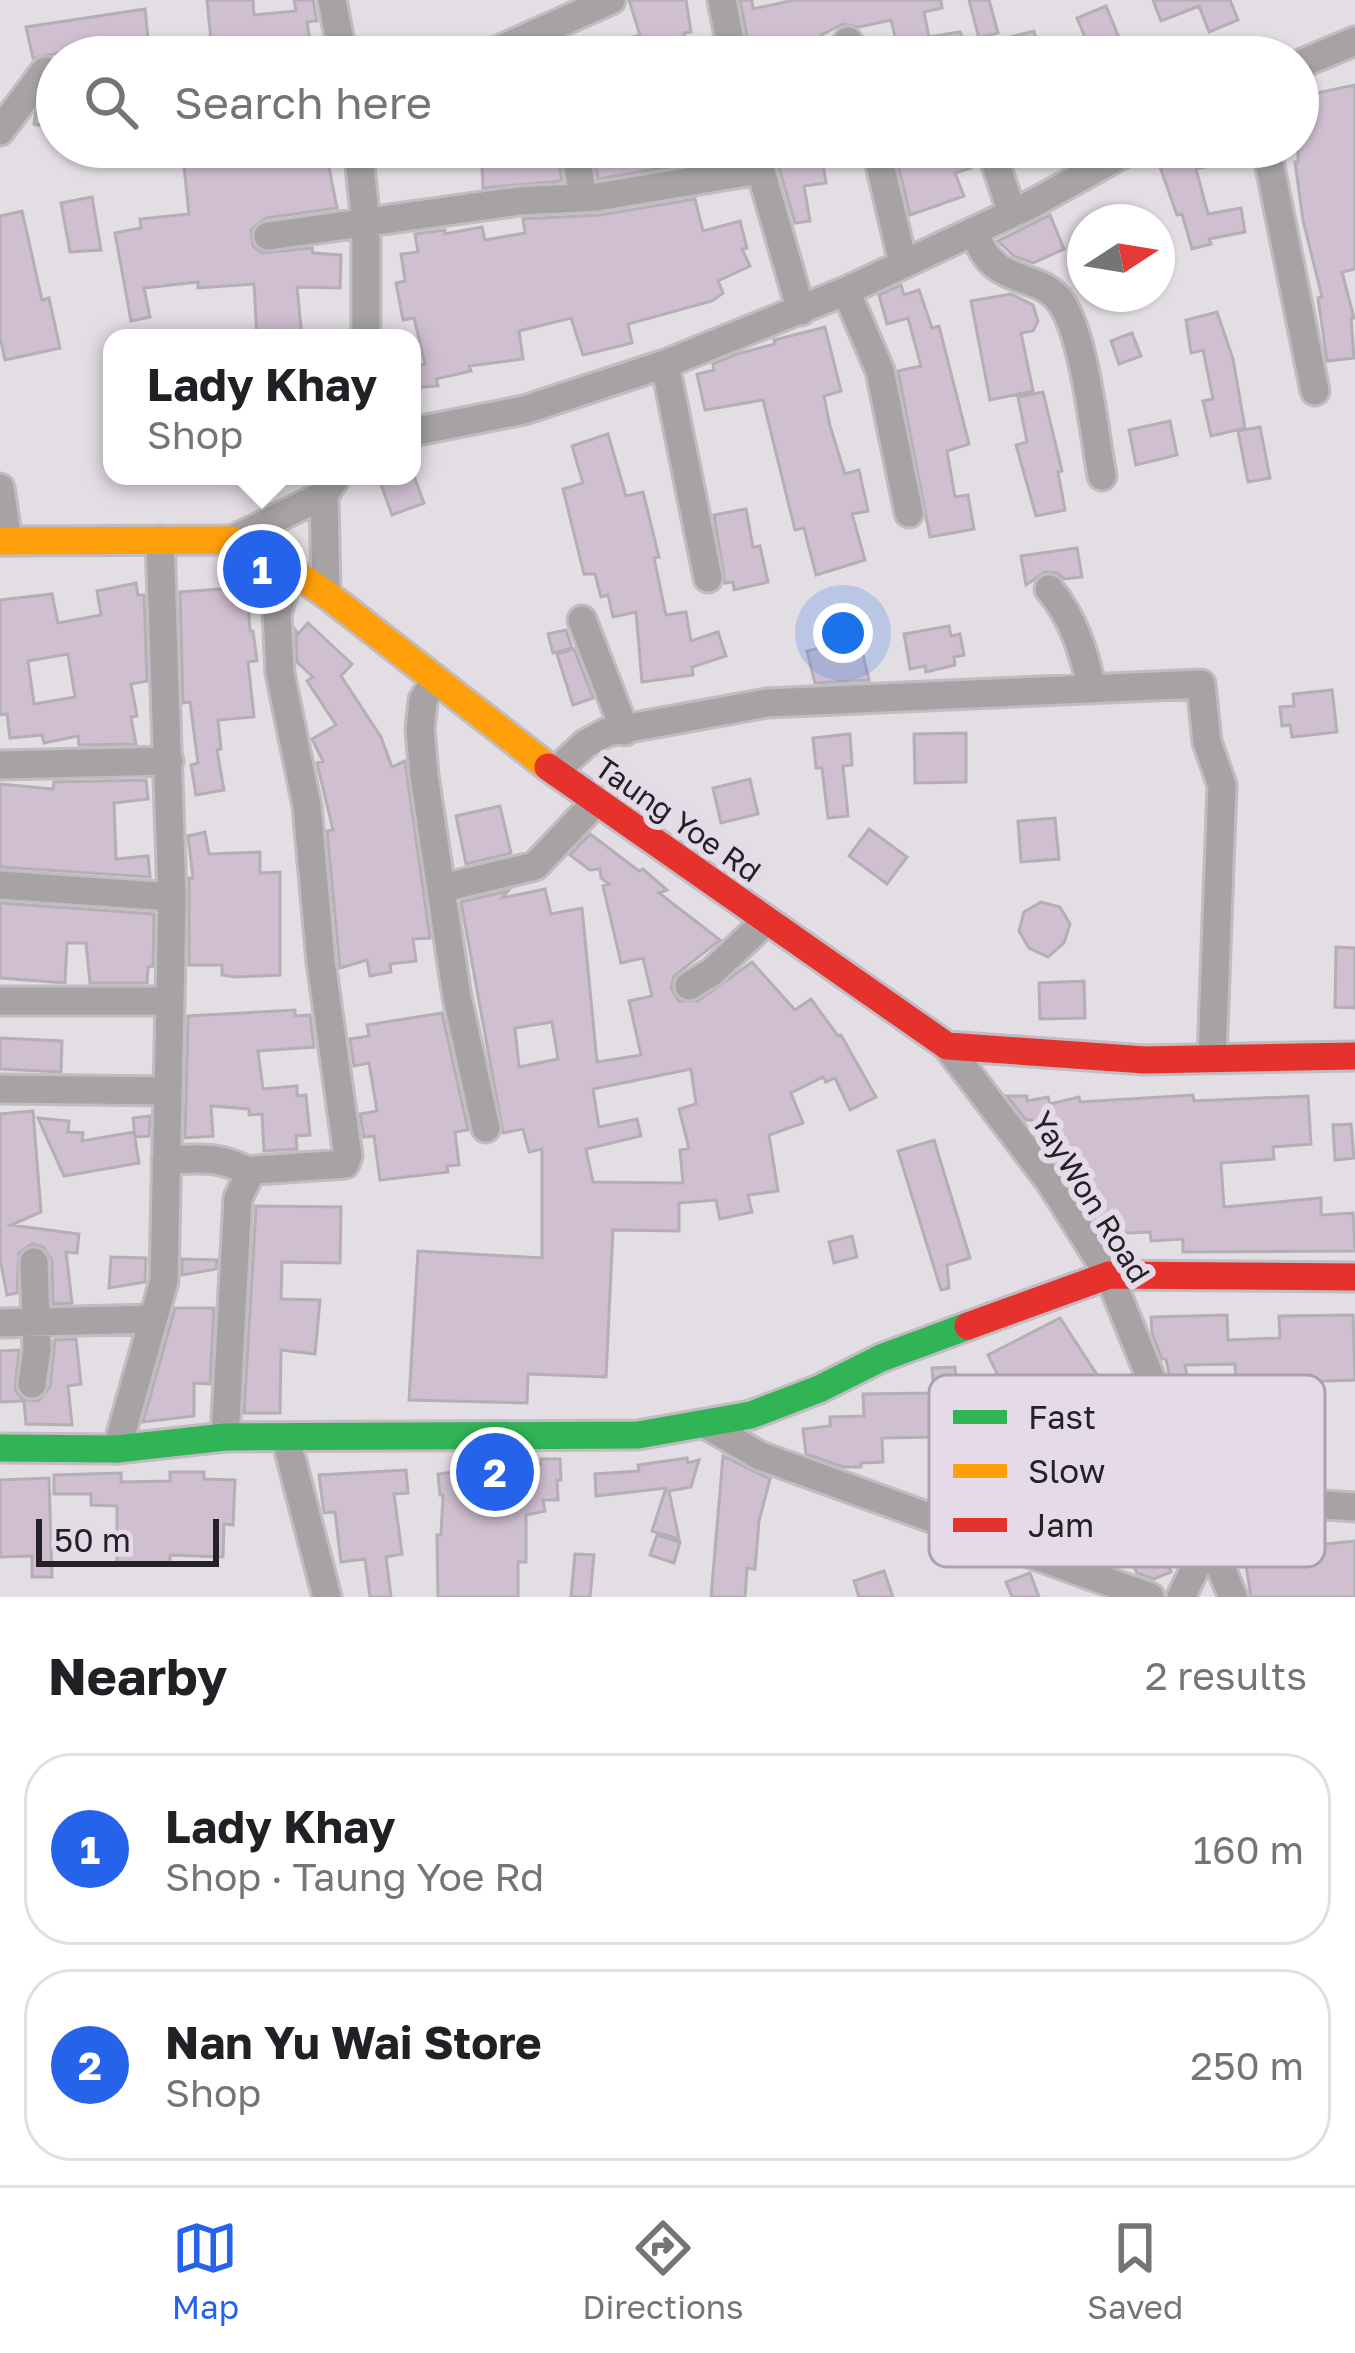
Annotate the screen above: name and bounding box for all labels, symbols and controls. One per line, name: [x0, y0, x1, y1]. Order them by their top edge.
search box: [36, 36, 1319, 168]
icon: search: [78, 69, 144, 135]
text: Search here: [174, 75, 432, 129]
north arrow: [1067, 204, 1175, 312]
popup: [103, 329, 421, 485]
text: Lady Khay: [147, 357, 377, 411]
text: Shop: [147, 411, 243, 458]
pin: 1: [223, 524, 301, 614]
your location: [813, 603, 873, 663]
street label: Taung Yoe Rd: [588, 749, 768, 889]
street label: YayWon Road: [1024, 1105, 1158, 1289]
legend: [929, 1375, 1325, 1567]
text: Fast: [1028, 1397, 1096, 1436]
pin: 2: [456, 1427, 534, 1517]
text: Slow: [1028, 1451, 1106, 1490]
text: Jam: [1028, 1505, 1094, 1544]
scale bar: [36, 1513, 219, 1566]
text: 50 m: [54, 1520, 131, 1559]
text: Nearby: [48, 1645, 227, 1706]
text: 2 results: [1145, 1652, 1307, 1699]
text: Lady Khay: [165, 1799, 395, 1853]
text: 1: [80, 1826, 100, 1873]
text: 160 m: [1193, 1826, 1304, 1873]
text: Shop · Taung Yoe Rd: [165, 1853, 544, 1900]
text: Nan Yu Wai Store: [165, 2015, 542, 2069]
text: 2: [78, 2042, 102, 2089]
text: 250 m: [1190, 2042, 1304, 2089]
text: Shop: [165, 2069, 261, 2116]
tab: Map: [172, 2215, 239, 2326]
tab: Directions: [582, 2215, 744, 2326]
tab: Saved: [1087, 2215, 1183, 2326]

